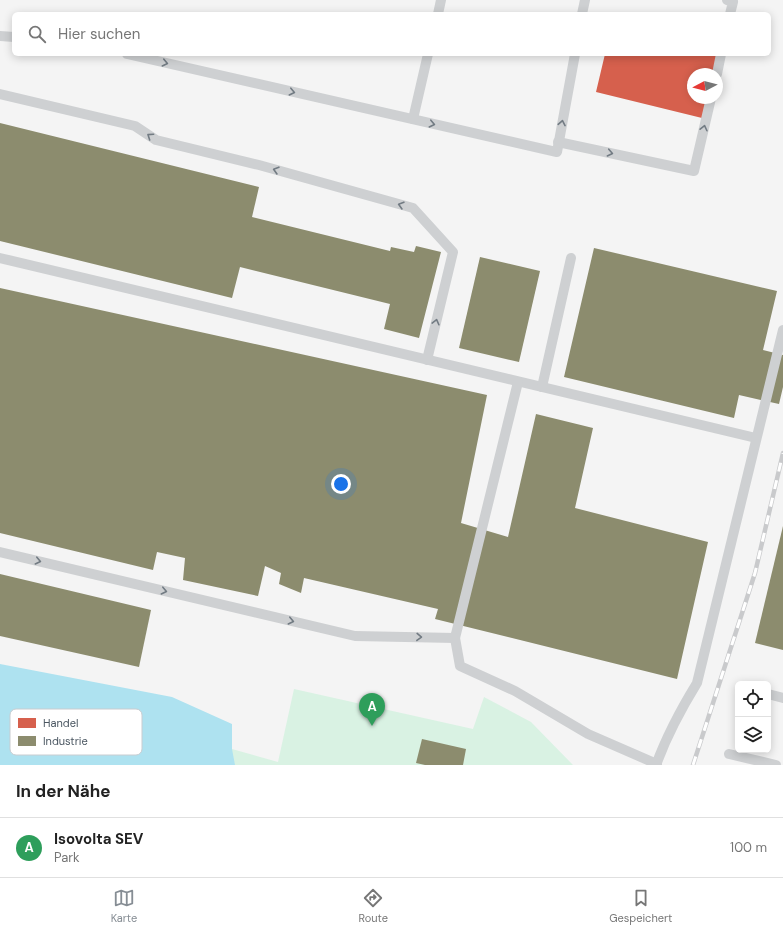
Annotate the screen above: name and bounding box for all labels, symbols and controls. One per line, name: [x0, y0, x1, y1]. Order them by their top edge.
search box: [12, 12, 771, 56]
icon: search: [26, 23, 48, 45]
text: Hier suchen: [58, 24, 140, 44]
one-way arrow: [162, 58, 168, 66]
north arrow: [687, 68, 723, 104]
one-way arrow: [289, 87, 295, 95]
one-way arrow: [429, 119, 435, 127]
one-way arrow: [557, 119, 566, 126]
one-way arrow: [699, 125, 708, 132]
one-way arrow: [148, 134, 155, 141]
one-way arrow: [607, 149, 613, 157]
one-way arrow: [272, 166, 279, 175]
one-way arrow: [398, 201, 405, 210]
one-way arrow: [431, 319, 440, 326]
your location: [331, 474, 351, 494]
one-way arrow: [34, 556, 41, 565]
one-way arrow: [161, 586, 168, 594]
one-way arrow: [288, 616, 294, 624]
one-way arrow: [416, 633, 422, 642]
map controls: [735, 681, 771, 753]
button: locate: [735, 681, 771, 717]
pin: A: [359, 693, 385, 726]
legend: [10, 709, 142, 755]
text: Handel: [43, 716, 78, 730]
button: layers: [735, 717, 771, 753]
text: Industrie: [43, 734, 88, 748]
text: In der Nähe: [16, 780, 111, 802]
text: Isovolta SEV: [54, 829, 143, 849]
text: A: [24, 839, 34, 856]
text: 100 m: [730, 839, 767, 856]
text: Park: [54, 849, 80, 866]
tab: Karte: [111, 887, 137, 925]
tab: Route: [359, 887, 388, 925]
tab: Gespeichert: [609, 887, 672, 925]

